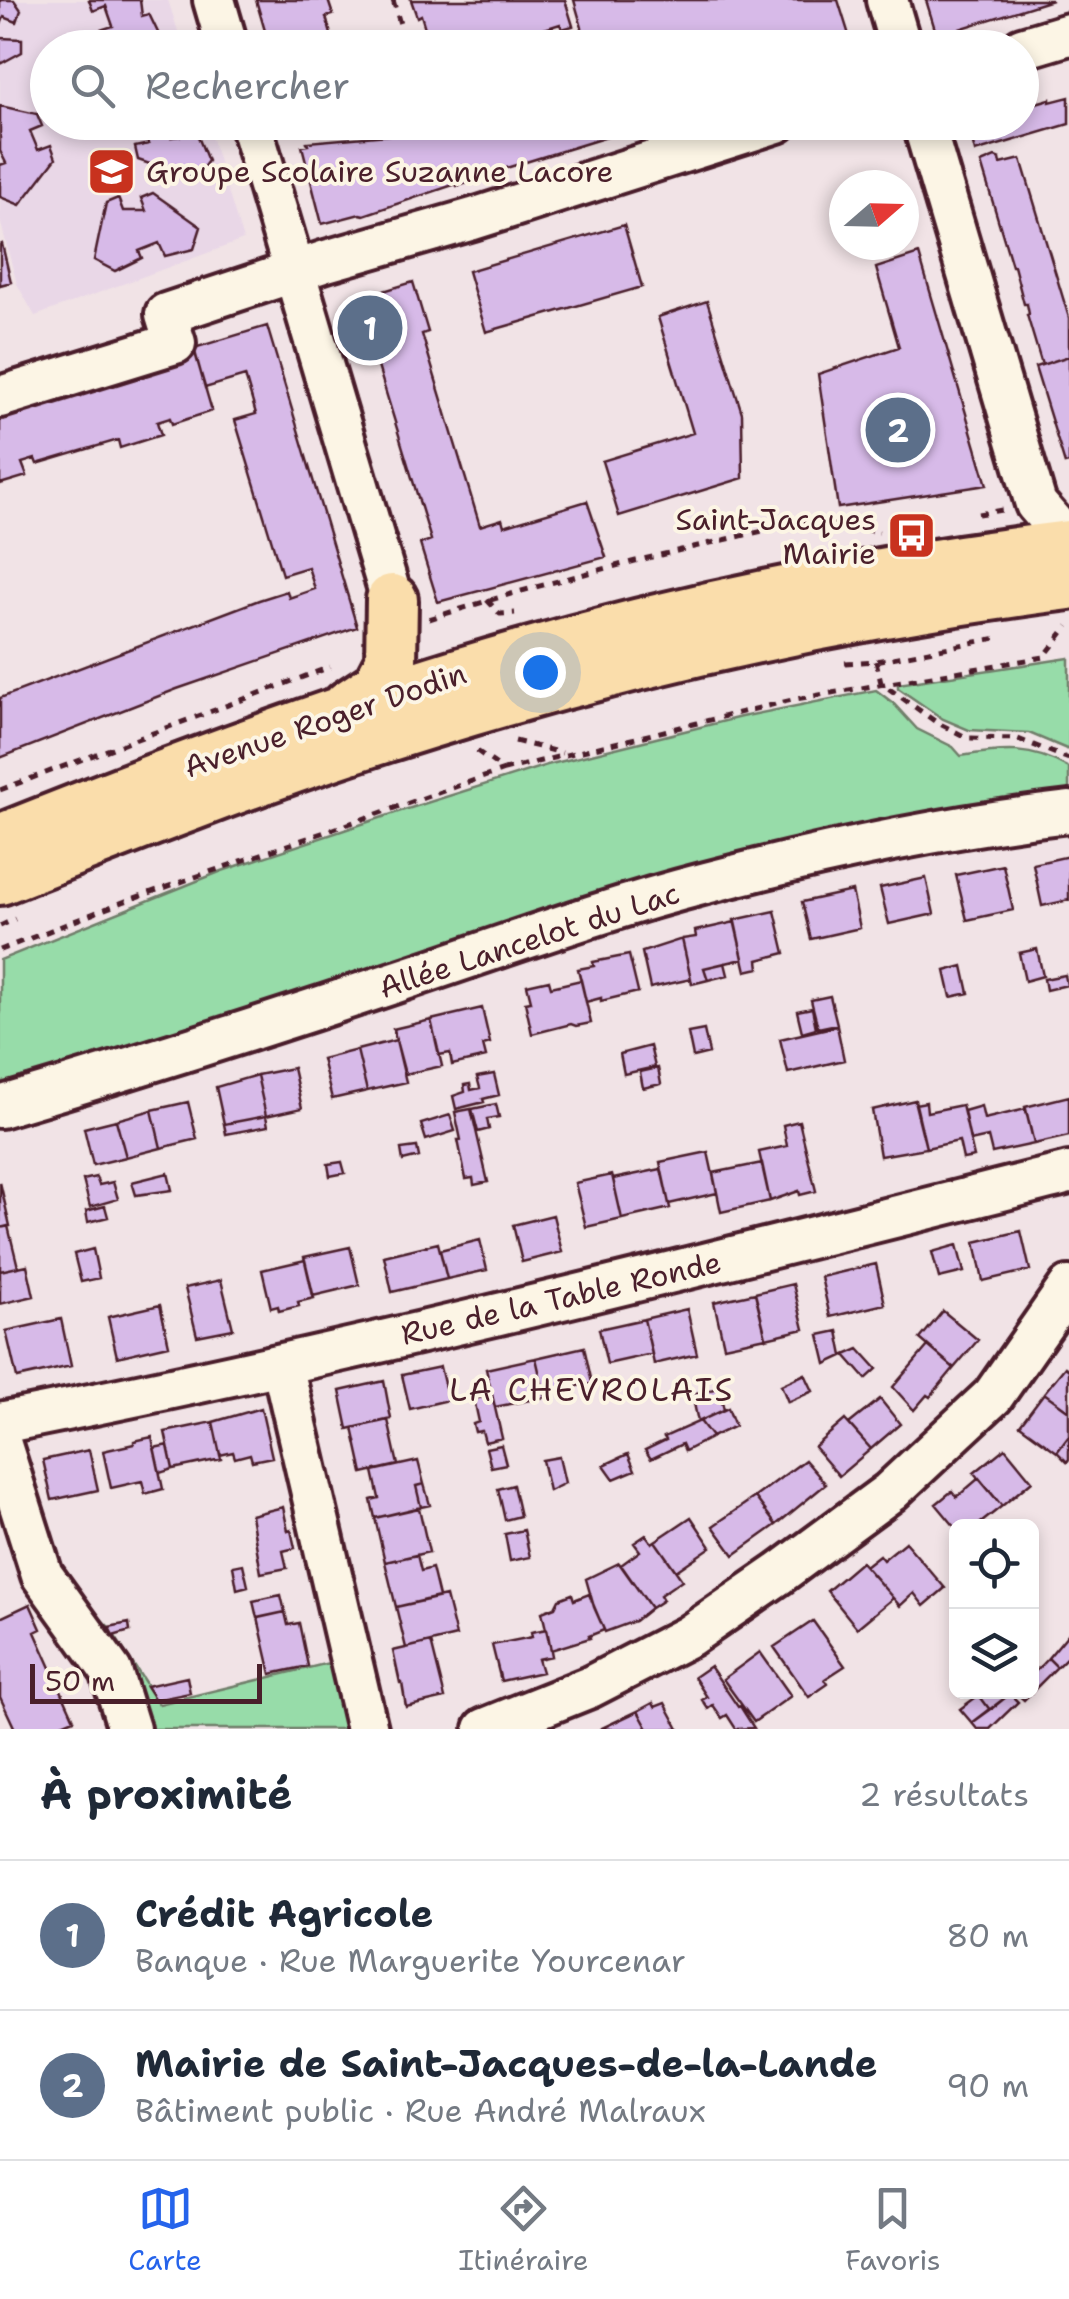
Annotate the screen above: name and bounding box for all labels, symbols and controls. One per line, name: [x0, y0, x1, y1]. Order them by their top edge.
search box: [30, 30, 1039, 140]
icon: search: [65, 58, 120, 113]
text: Rechercher: [145, 60, 350, 111]
school or university icon: Groupe Scolaire Suzanne Lacore: [85, 145, 137, 197]
place label: Groupe Scolaire Suzanne Lacore: [146, 151, 614, 192]
north arrow: [829, 170, 919, 260]
pin: 1: [338, 290, 402, 366]
pin: 2: [866, 392, 930, 468]
place label: Saint-Jacques Mairie: [675, 499, 876, 574]
bus stop icon: Saint-Jacques Mairie: [885, 510, 937, 562]
your location: [515, 647, 566, 698]
street label: Avenue Roger Dodin: [178, 652, 472, 788]
street label: Allée Lancelot du Lac: [374, 872, 684, 1008]
street label: Rue de la Table Ronde: [397, 1241, 725, 1355]
district label: LA CHEVROLAIS: [449, 1368, 735, 1411]
map controls: [949, 1519, 1039, 1699]
button: locate: [949, 1519, 1039, 1609]
button: layers: [949, 1609, 1039, 1699]
scale bar: [30, 1659, 262, 1704]
text: 50 m: [45, 1662, 115, 1700]
text: À proximité: [40, 1766, 293, 1822]
text: 2 résultats: [859, 1773, 1029, 1816]
text: Crédit Agricole: [135, 1888, 433, 1939]
text: 1: [65, 1914, 80, 1957]
text: 80 m: [946, 1914, 1029, 1957]
text: Banque · Rue Marguerite Yourcenar: [135, 1939, 686, 1982]
text: Mairie de Saint-Jacques-de-la-Lande: [135, 2038, 877, 2089]
text: 2: [61, 2064, 84, 2107]
text: 90 m: [946, 2064, 1029, 2107]
text: Bâtiment public · Rue André Malraux: [135, 2089, 706, 2132]
tab: Carte: [128, 2181, 202, 2279]
tab: Itinéraire: [458, 2181, 589, 2279]
tab: Favoris: [845, 2181, 941, 2279]

